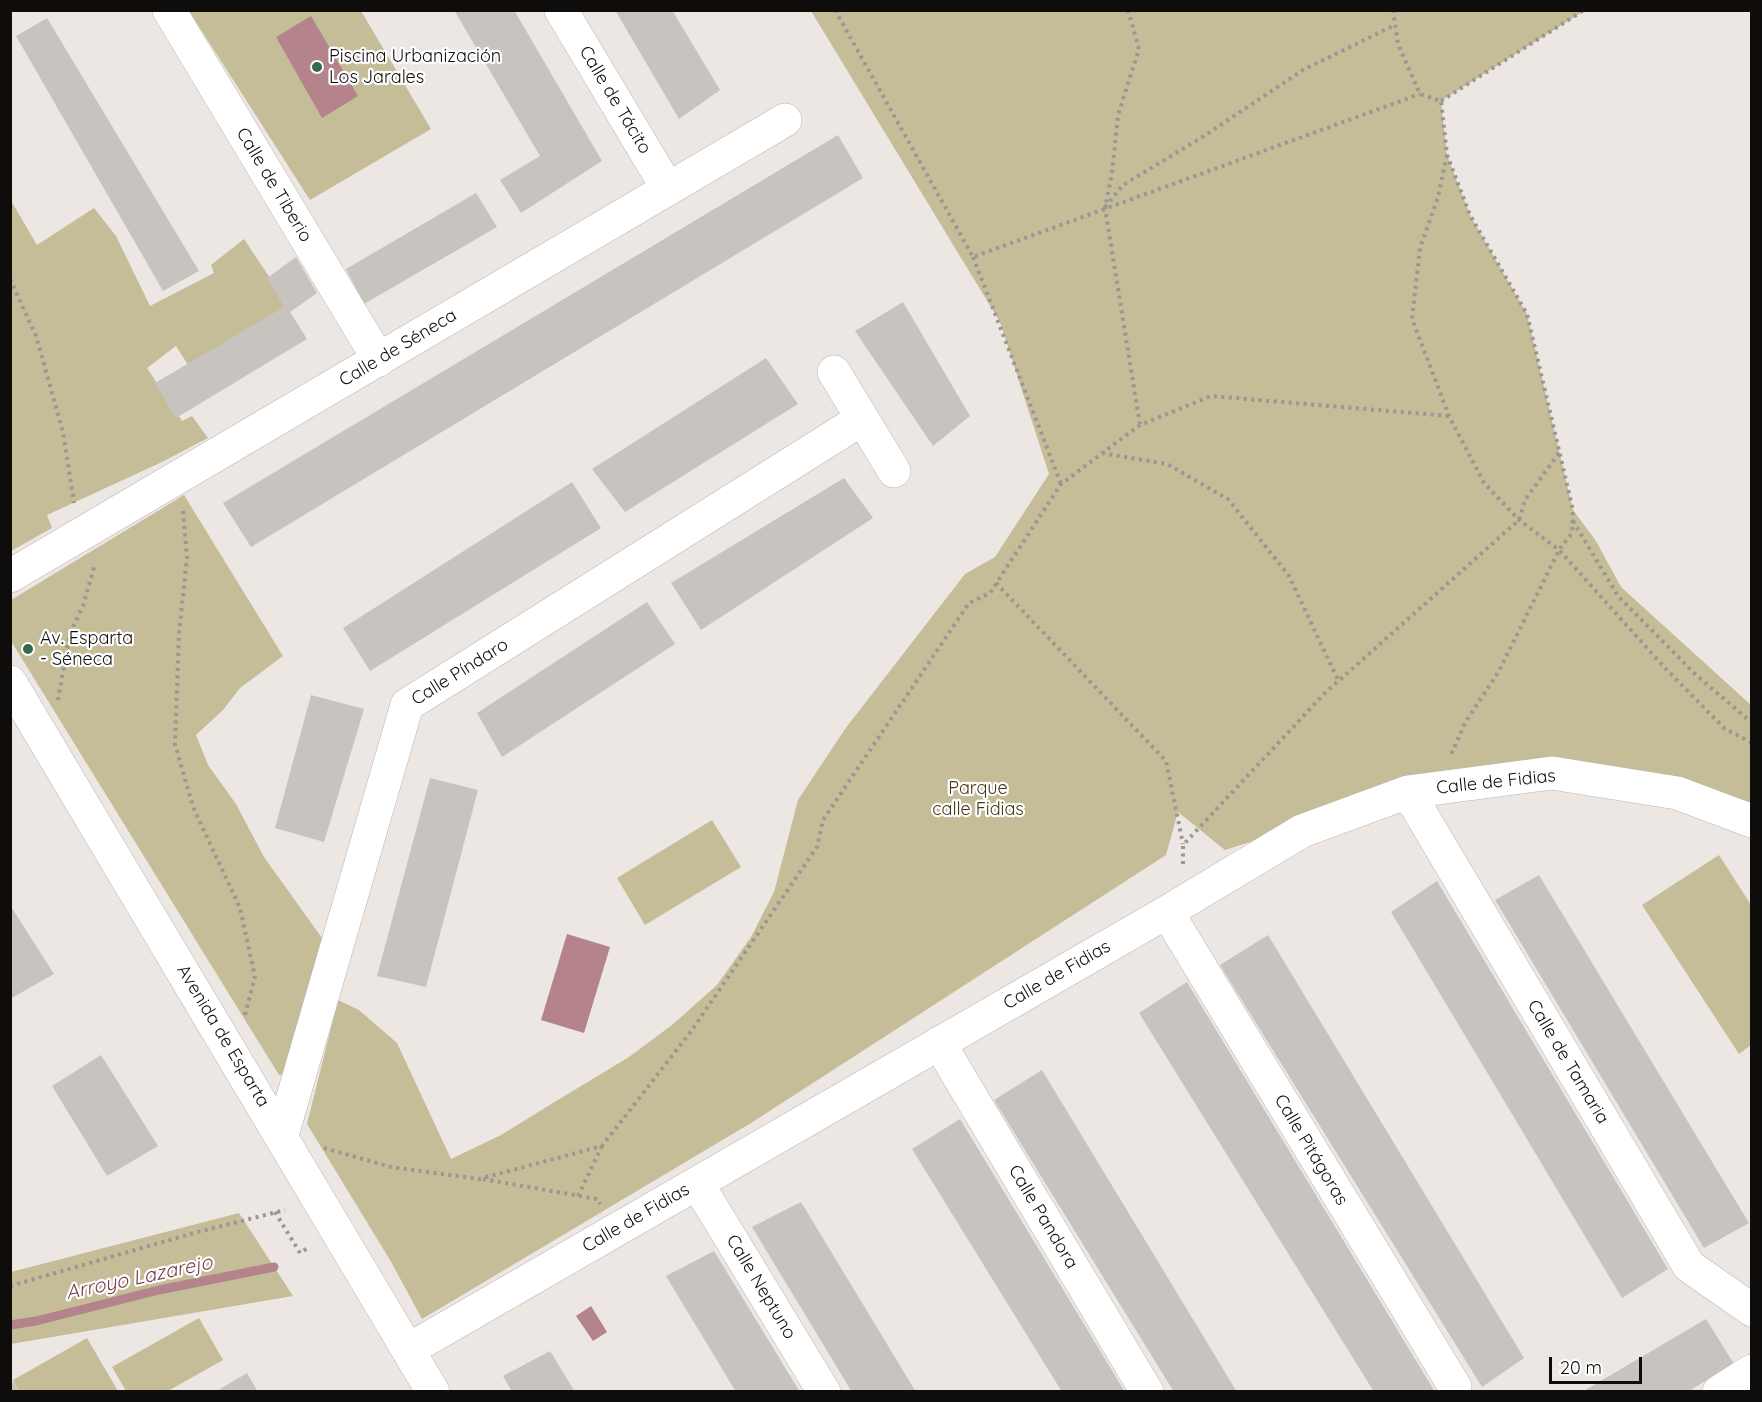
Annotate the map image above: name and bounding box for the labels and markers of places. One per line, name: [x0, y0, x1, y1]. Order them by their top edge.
place label: Piscina Urbanización Los Jarales: [329, 46, 501, 88]
marker: Piscina Urbanización Los Jarales: [310, 60, 324, 74]
place label: Av. Esparta - Séneca: [40, 628, 133, 670]
marker: Av. Esparta - Séneca: [21, 642, 35, 656]

